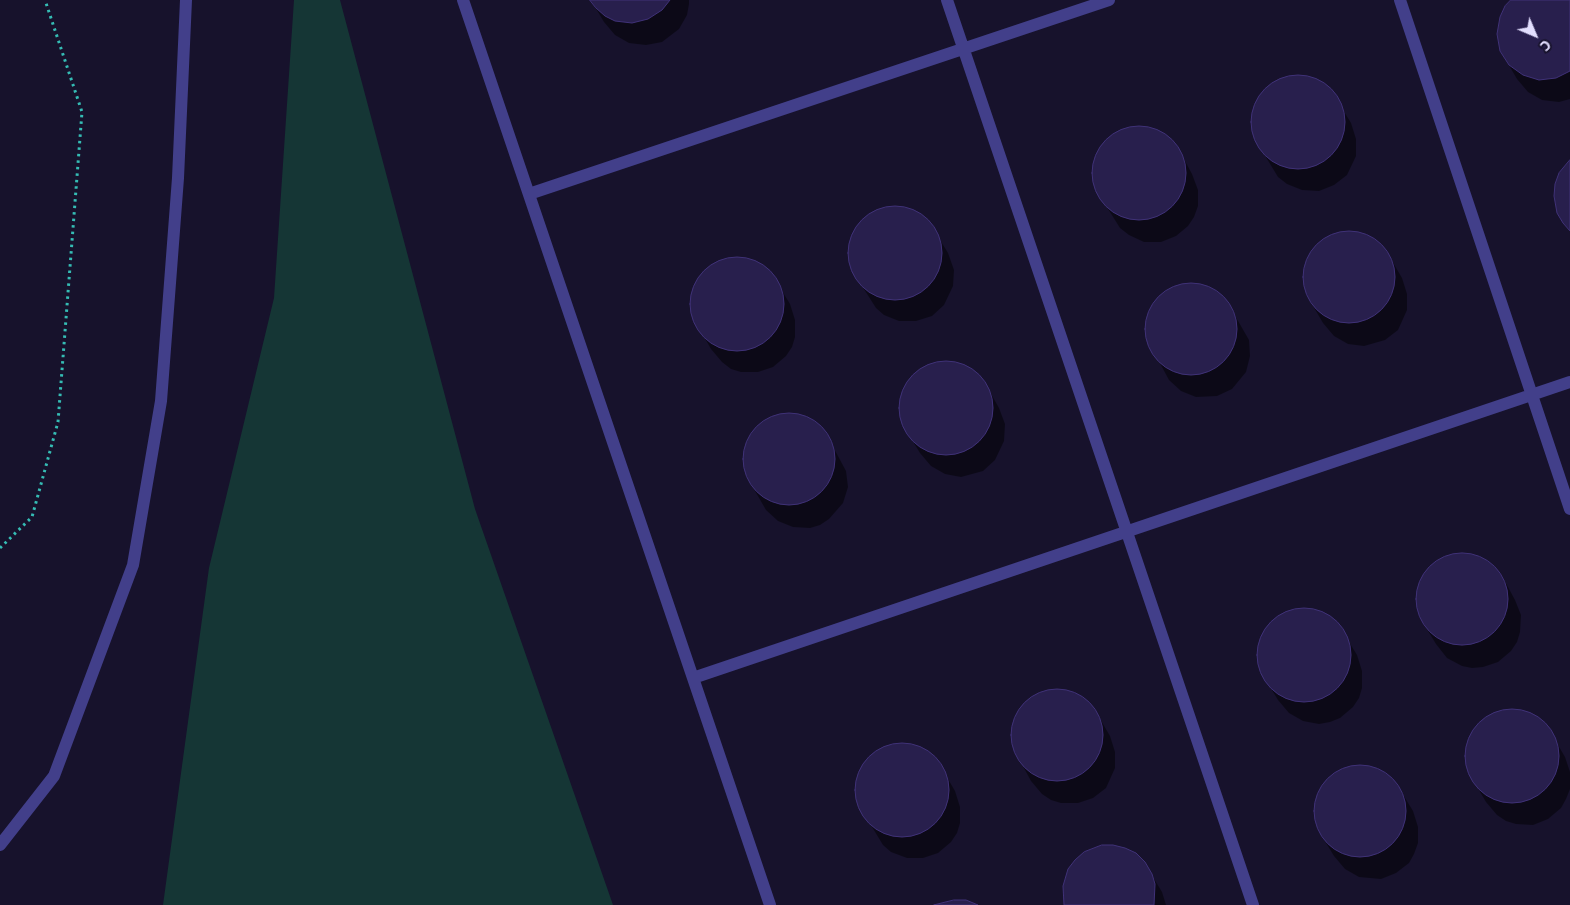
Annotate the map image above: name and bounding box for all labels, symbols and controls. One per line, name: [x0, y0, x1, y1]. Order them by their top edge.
north arrow: [1510, 10, 1560, 60]
text: С: [1536, 36, 1556, 56]

